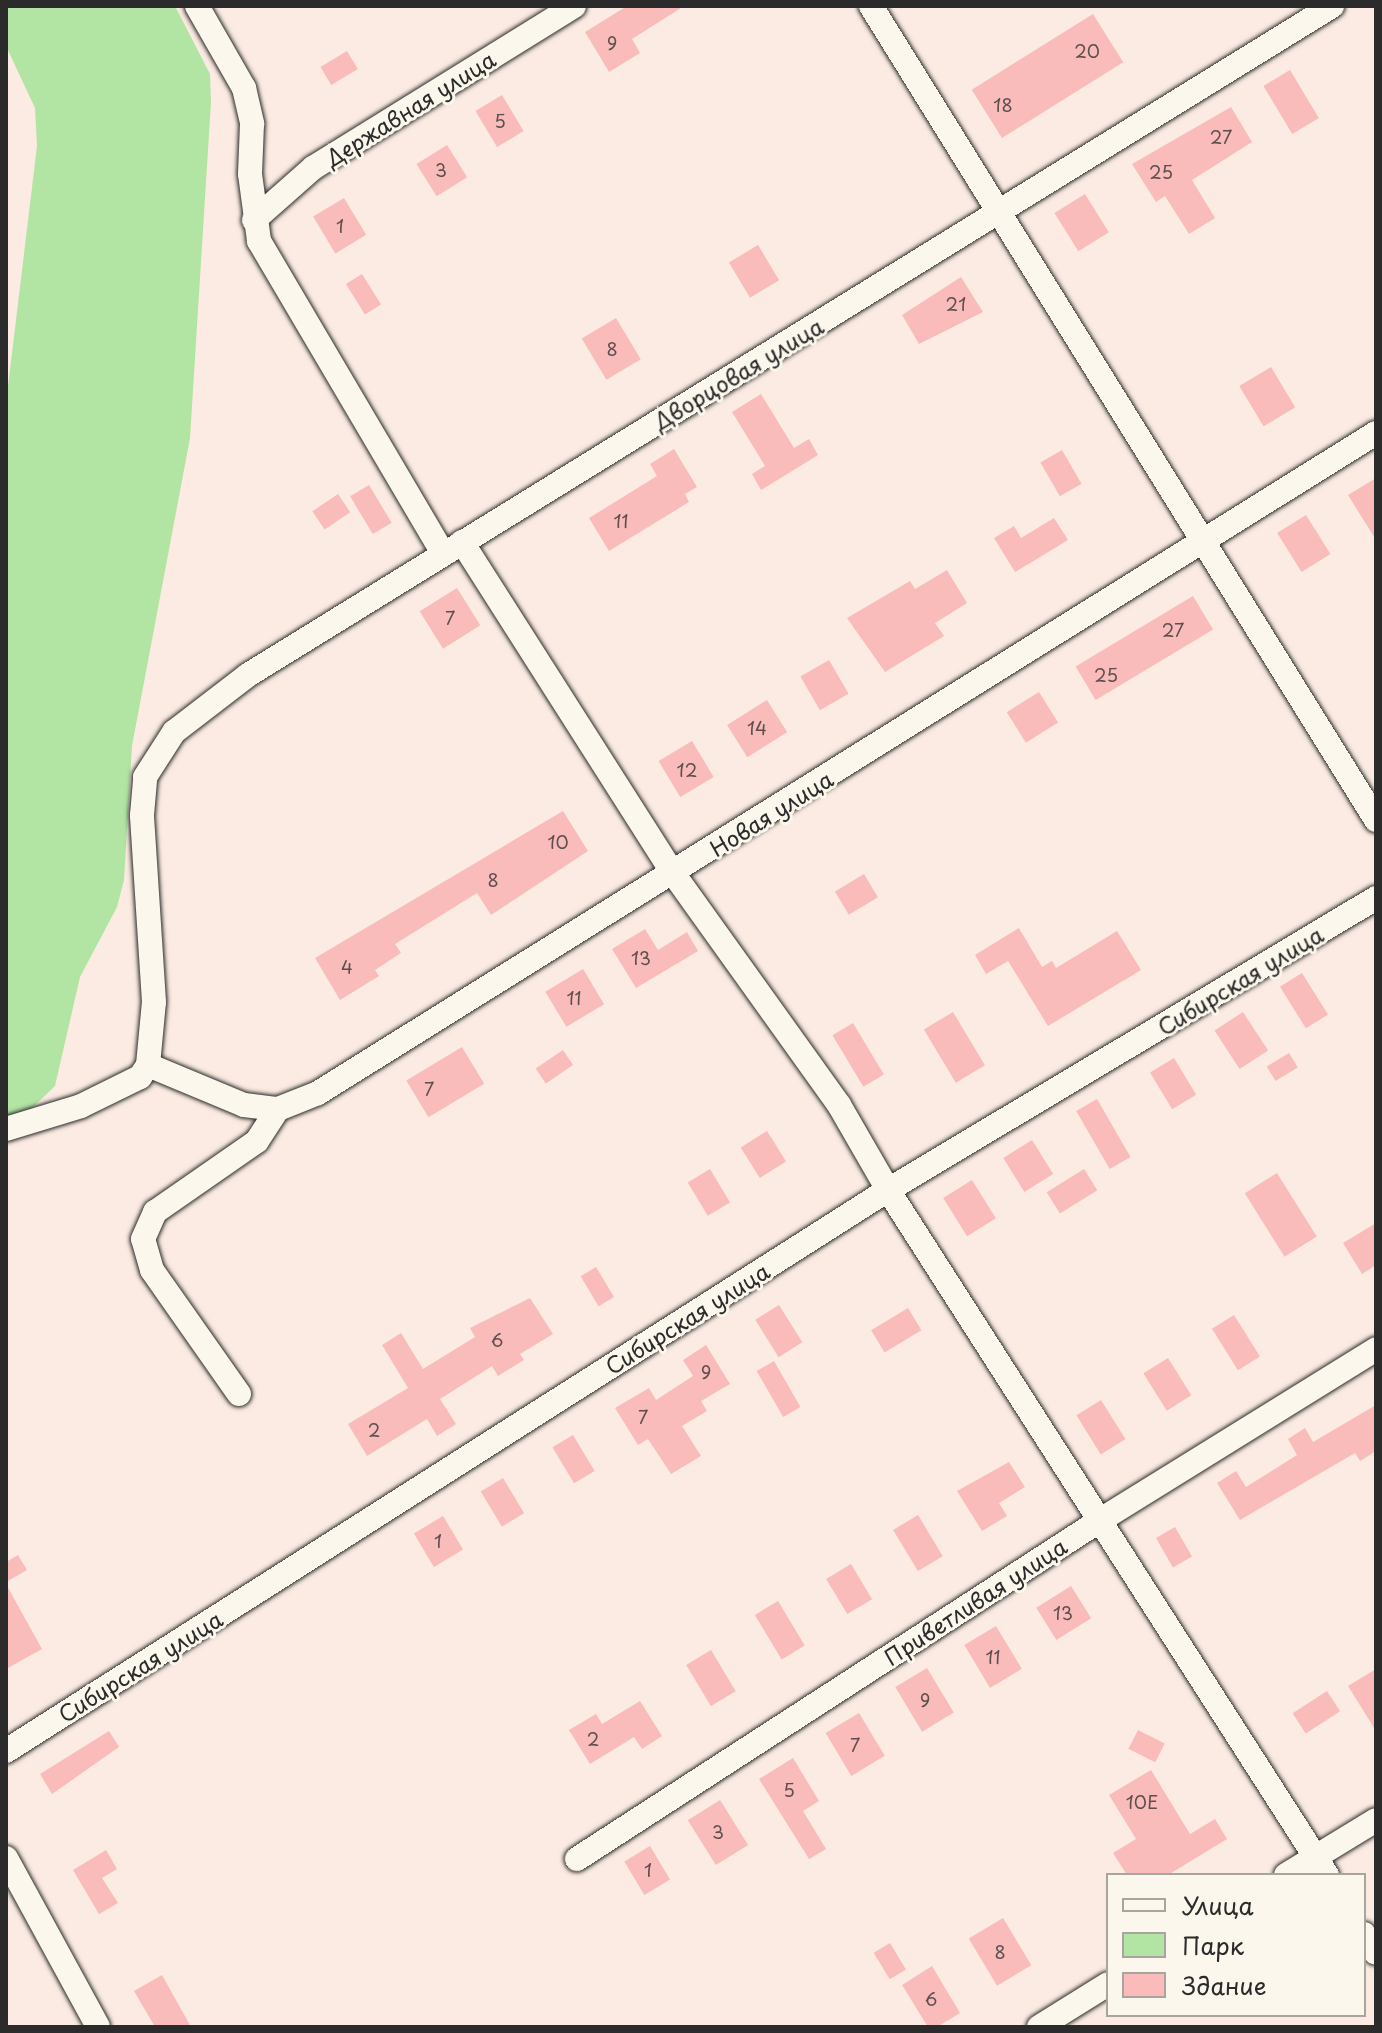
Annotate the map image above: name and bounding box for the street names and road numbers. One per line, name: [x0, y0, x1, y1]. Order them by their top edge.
street label: Державная улица: [320, 45, 500, 171]
street label: Дворцовая улица: [648, 312, 828, 434]
street label: Новая улица: [704, 765, 838, 861]
street label: Сибирская улица: [1152, 920, 1328, 1040]
street label: Сибирская улица: [600, 1257, 774, 1379]
street label: Приветливая улица: [878, 1532, 1072, 1670]
street label: Сибирская улица: [53, 1605, 227, 1727]

